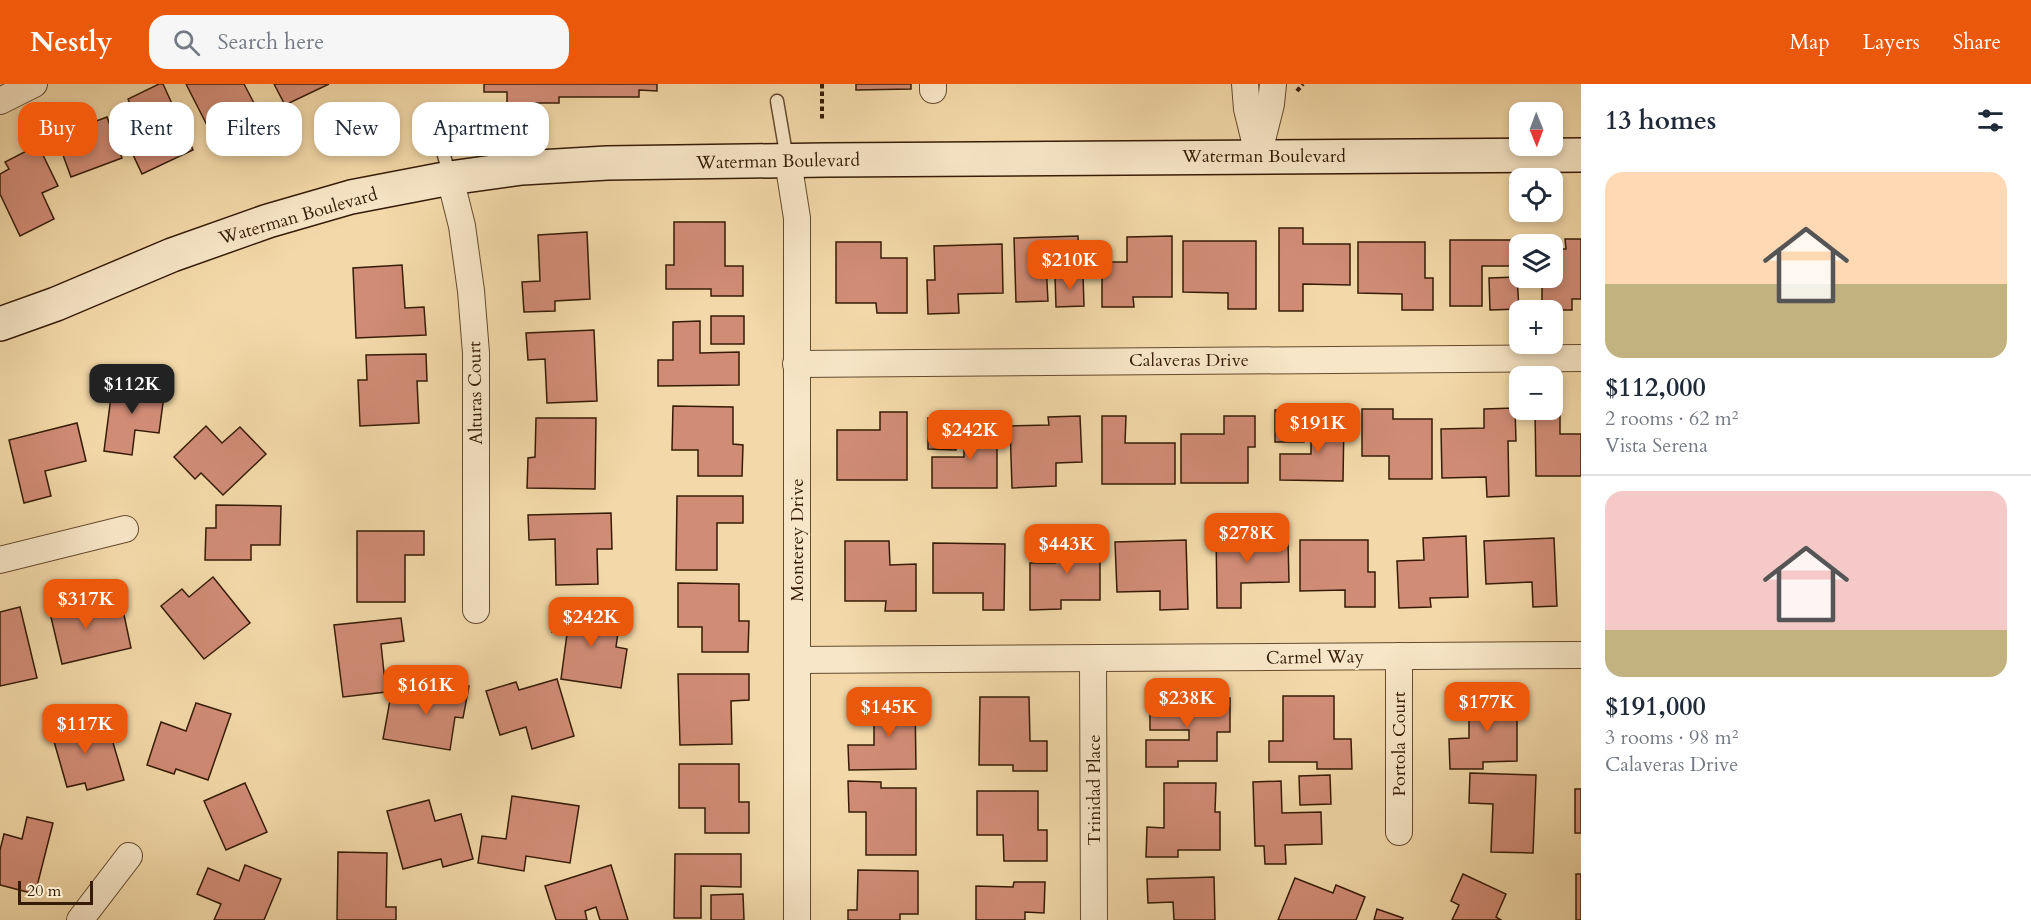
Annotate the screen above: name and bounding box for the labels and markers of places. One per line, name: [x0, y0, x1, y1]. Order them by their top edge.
pin: $210K: [1028, 240, 1112, 291]
pin: $112K: [90, 364, 174, 415]
pin: $191K: [1276, 403, 1360, 454]
pin: $242K: [928, 410, 1012, 461]
pin: $278K: [1205, 513, 1289, 564]
pin: $443K: [1025, 524, 1109, 575]
pin: $317K: [44, 579, 128, 630]
pin: $242K: [549, 597, 633, 648]
pin: $161K: [384, 665, 468, 716]
pin: $238K: [1145, 678, 1229, 729]
pin: $177K: [1445, 682, 1529, 733]
pin: $145K: [847, 687, 931, 738]
pin: $117K: [43, 704, 127, 755]

